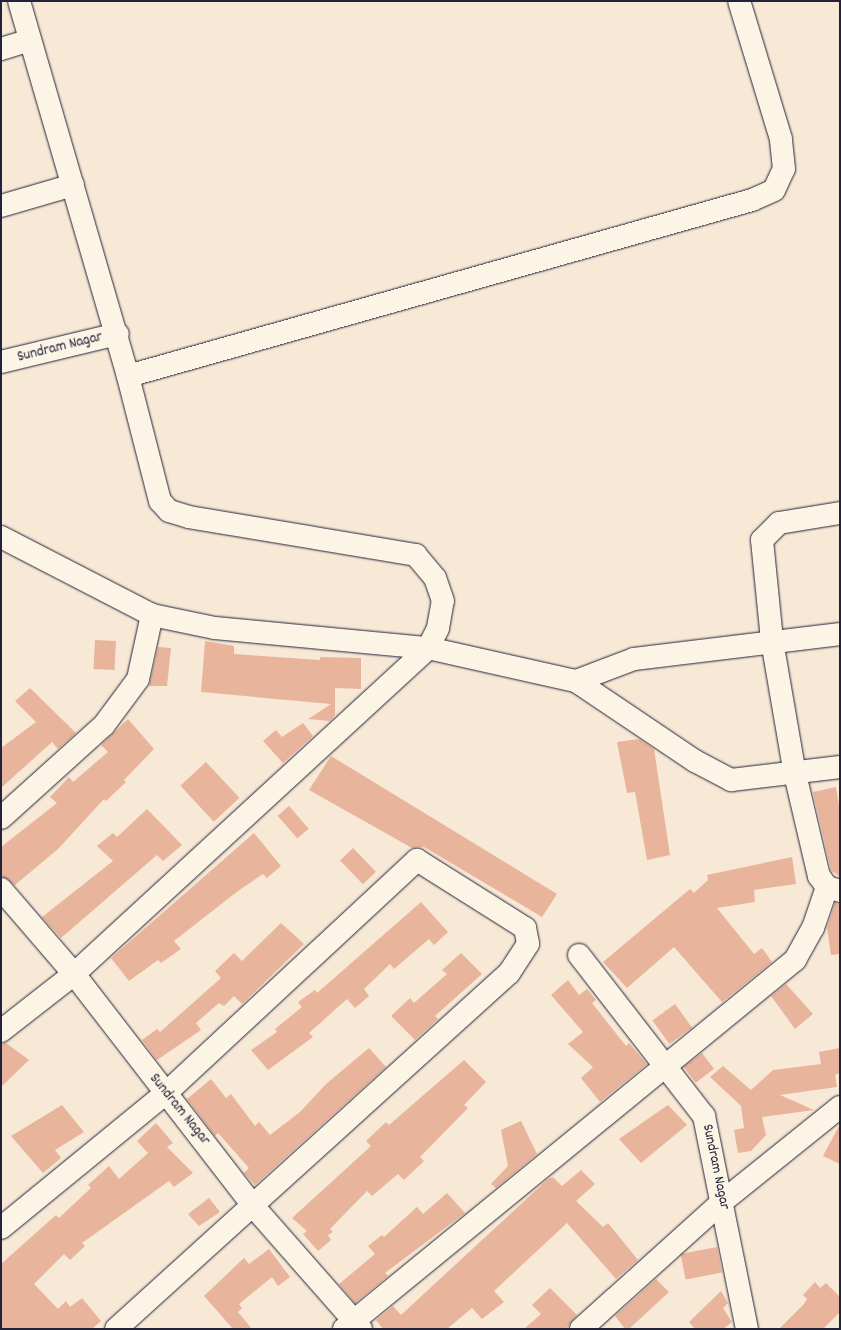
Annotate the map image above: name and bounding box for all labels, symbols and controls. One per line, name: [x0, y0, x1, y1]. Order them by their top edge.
street label: Sundram Nagar: [16, 329, 104, 367]
street label: Sundram Nagar: [145, 1071, 213, 1149]
street label: Sundram Nagar: [697, 1123, 733, 1211]

